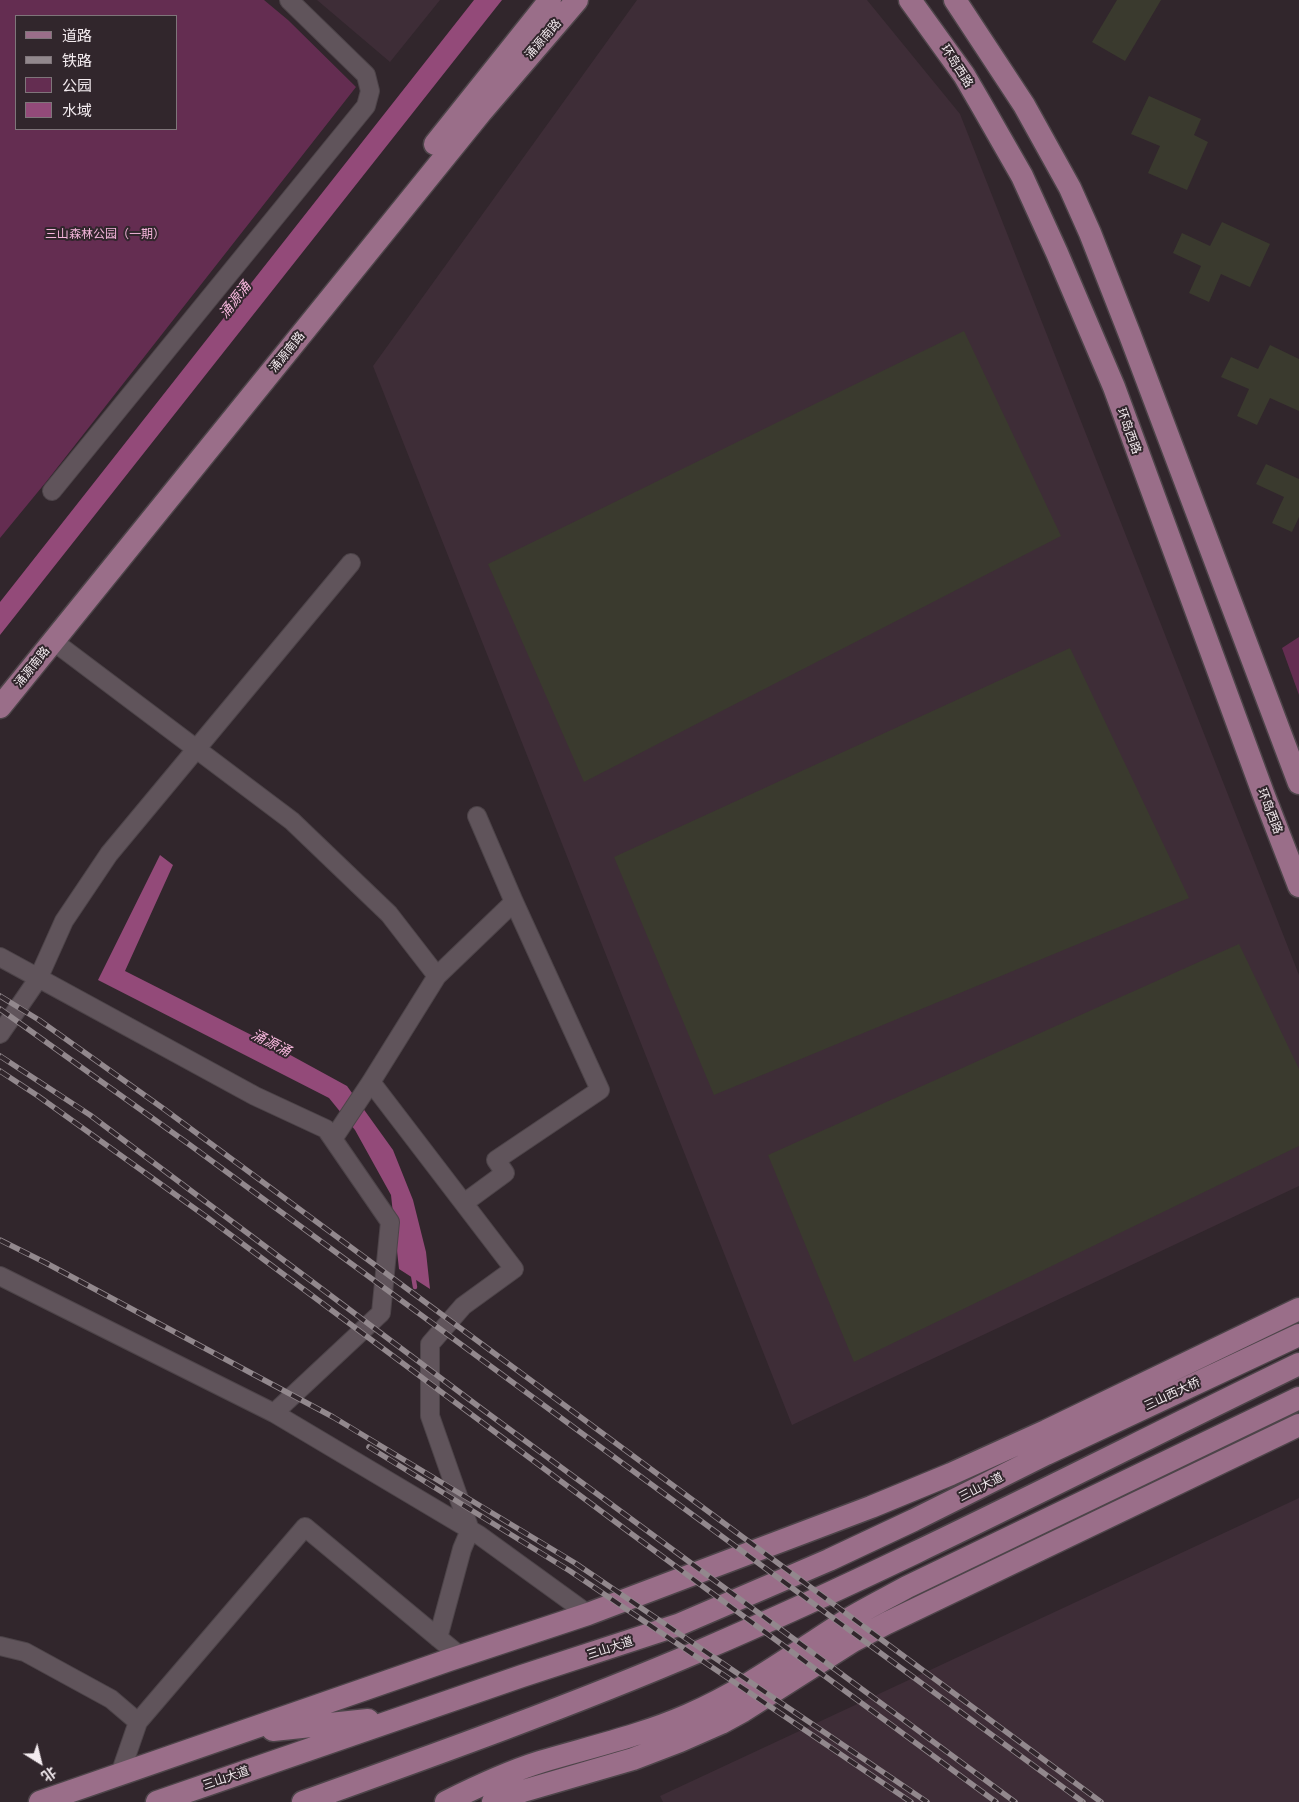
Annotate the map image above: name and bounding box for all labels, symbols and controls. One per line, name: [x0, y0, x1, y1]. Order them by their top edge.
legend: [15, 15, 178, 130]
street label: 涌源南路: [522, 16, 564, 62]
text: 道路: [62, 26, 92, 44]
street label: 环岛西路: [938, 42, 976, 90]
text: 铁路: [62, 51, 92, 69]
text: 公园: [62, 76, 92, 94]
text: 水域: [62, 101, 92, 119]
park label: 三山森林公园（一期）: [45, 227, 165, 241]
water label: 涌源涌: [215, 278, 255, 322]
street label: 涌源南路: [266, 329, 308, 375]
street label: 环岛西路: [1114, 406, 1144, 456]
street label: 涌源南路: [11, 644, 53, 690]
street label: 环岛西路: [1255, 786, 1285, 836]
water label: 涌源涌: [248, 1026, 294, 1060]
street label: 三山西大桥: [1142, 1375, 1202, 1413]
street label: 三山大道: [956, 1470, 1006, 1504]
street label: 三山大道: [585, 1634, 635, 1662]
north arrow: [15, 1737, 65, 1787]
street label: 三山大道: [201, 1763, 251, 1793]
text: 北: [38, 1764, 60, 1786]

